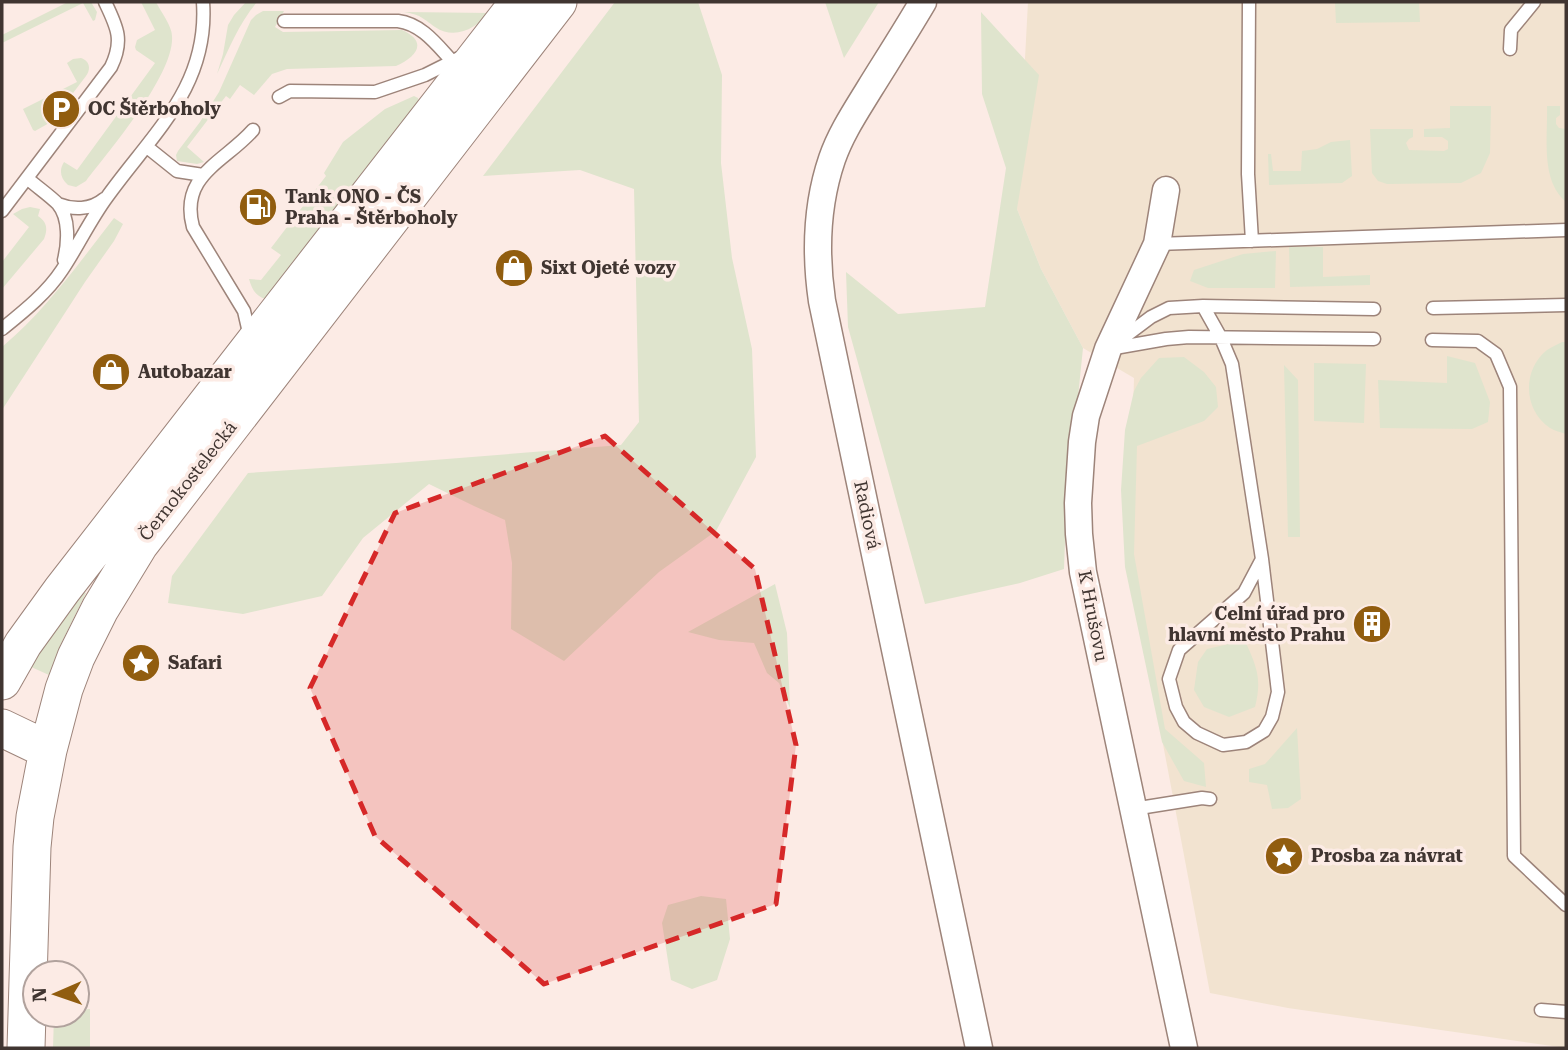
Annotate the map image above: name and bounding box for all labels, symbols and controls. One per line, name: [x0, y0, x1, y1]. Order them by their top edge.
parking icon: OC Štěrboholy: [40, 88, 82, 130]
place label: OC Štěrboholy: [88, 97, 221, 119]
place label: Tank ONO - ČS Praha - Štěrboholy: [285, 185, 458, 228]
fuel station icon: Tank ONO - ČS Praha - Štěrboholy: [237, 186, 279, 228]
shop icon: Sixt Ojeté vozy: [493, 247, 535, 289]
place label: Sixt Ojeté vozy: [541, 257, 676, 278]
shop icon: Autobazar: [90, 351, 132, 393]
place label: Autobazar: [138, 361, 232, 382]
street label: Černokostelecká: [134, 417, 241, 545]
street label: Radiová: [850, 479, 885, 551]
street label: K Hrušovu: [1074, 569, 1113, 663]
place label: Celní úřad pro hlavní město Prahu: [1168, 603, 1345, 645]
building icon: Celní úřad pro hlavní město Prahu: [1351, 603, 1393, 645]
place icon: Safari: [120, 642, 162, 684]
place label: Safari: [168, 652, 222, 673]
place icon: Prosba za návrat: [1263, 835, 1305, 877]
place label: Prosba za návrat: [1311, 845, 1463, 866]
north arrow: [21, 959, 91, 1029]
text: N: [28, 986, 51, 1002]

